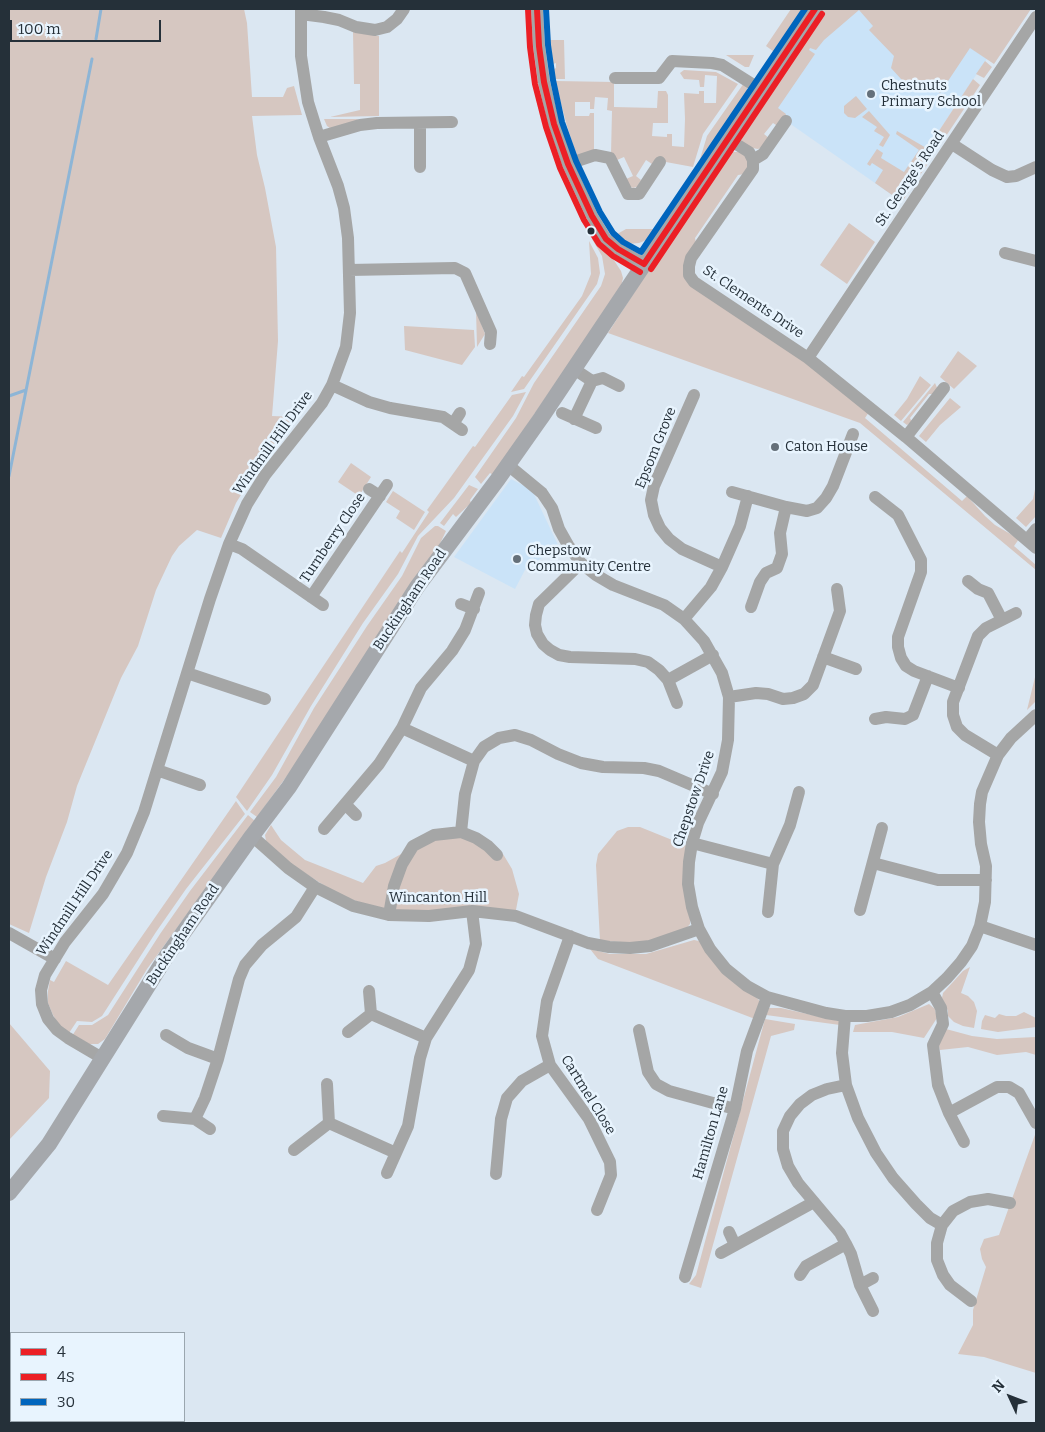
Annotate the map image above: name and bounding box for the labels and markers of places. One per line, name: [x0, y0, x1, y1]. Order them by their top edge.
place label: Chestnuts Primary School: [881, 78, 981, 110]
marker: Chestnuts Primary School: [865, 88, 877, 100]
unlabelled marker: [586, 226, 596, 236]
place label: Caton House: [785, 439, 868, 455]
marker: Caton House: [769, 441, 781, 453]
place label: Chepstow Community Centre: [527, 543, 651, 576]
marker: Chepstow Community Centre: [511, 553, 523, 565]

